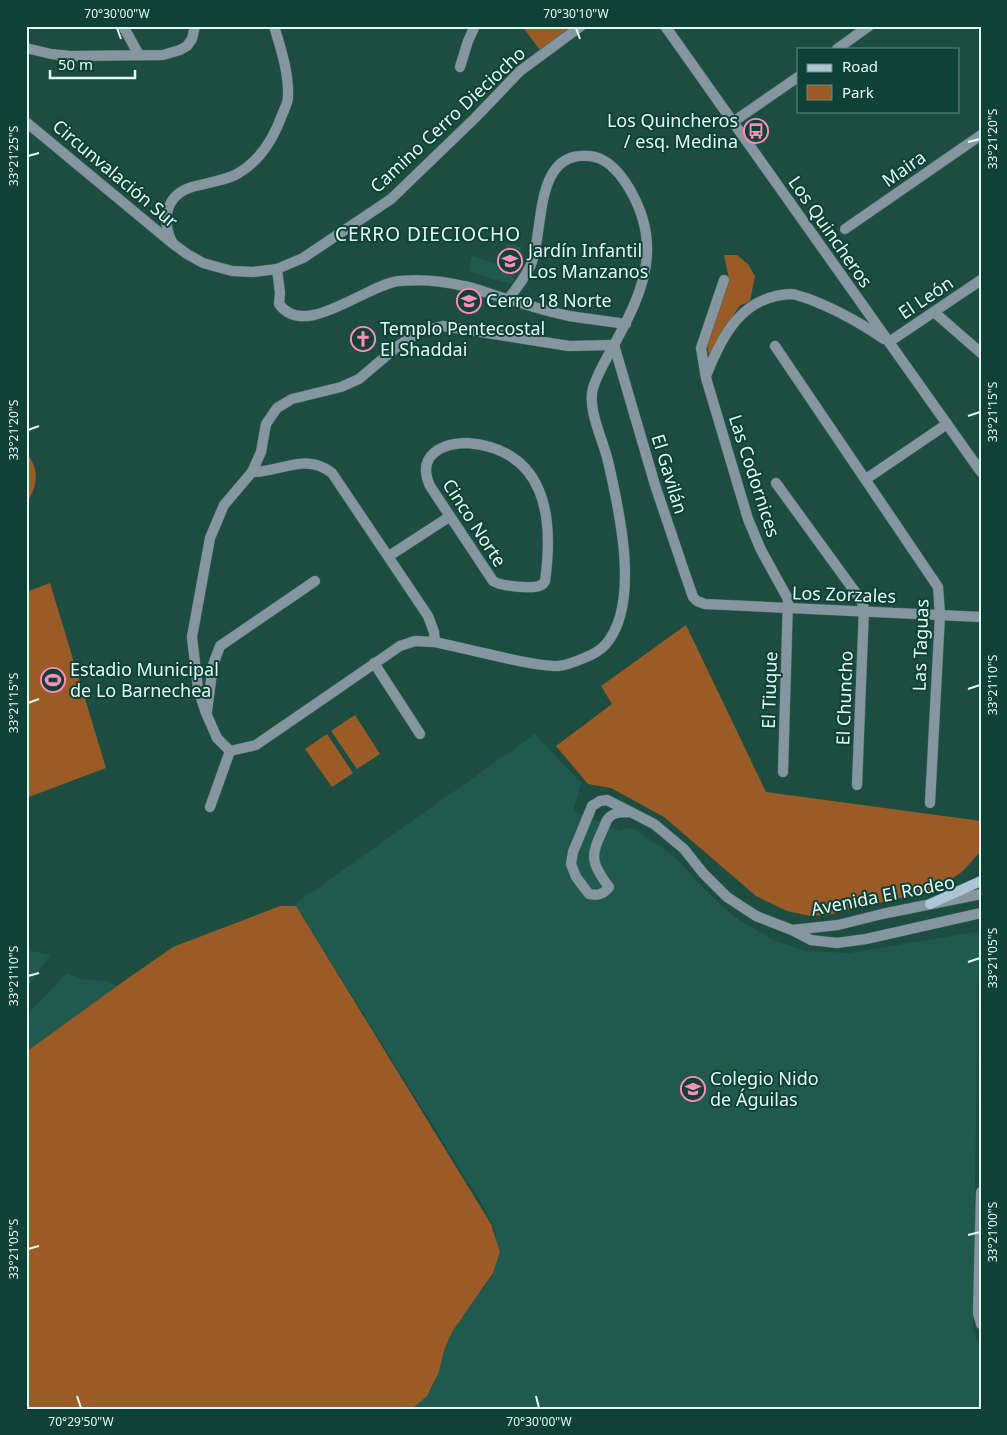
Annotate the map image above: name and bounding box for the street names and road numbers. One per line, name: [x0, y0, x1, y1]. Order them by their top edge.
street label: Camino Cerro Dieciocho: [365, 41, 530, 198]
street label: Circunvalación Sur: [48, 114, 184, 233]
street label: Maira: [877, 145, 930, 192]
street label: Los Quincheros: [783, 171, 878, 292]
street label: El León: [893, 270, 957, 324]
street label: Las Codornices: [724, 411, 786, 540]
street label: El Gavilán: [646, 431, 693, 517]
street label: Cinco Norte: [438, 474, 512, 571]
street label: Los Zorzales: [792, 580, 897, 608]
street label: Las Taguas: [906, 598, 934, 692]
street label: El Chuncho: [830, 650, 858, 746]
street label: El Tiuque: [756, 651, 782, 729]
street label: Avenida El Rodeo: [809, 869, 957, 921]

